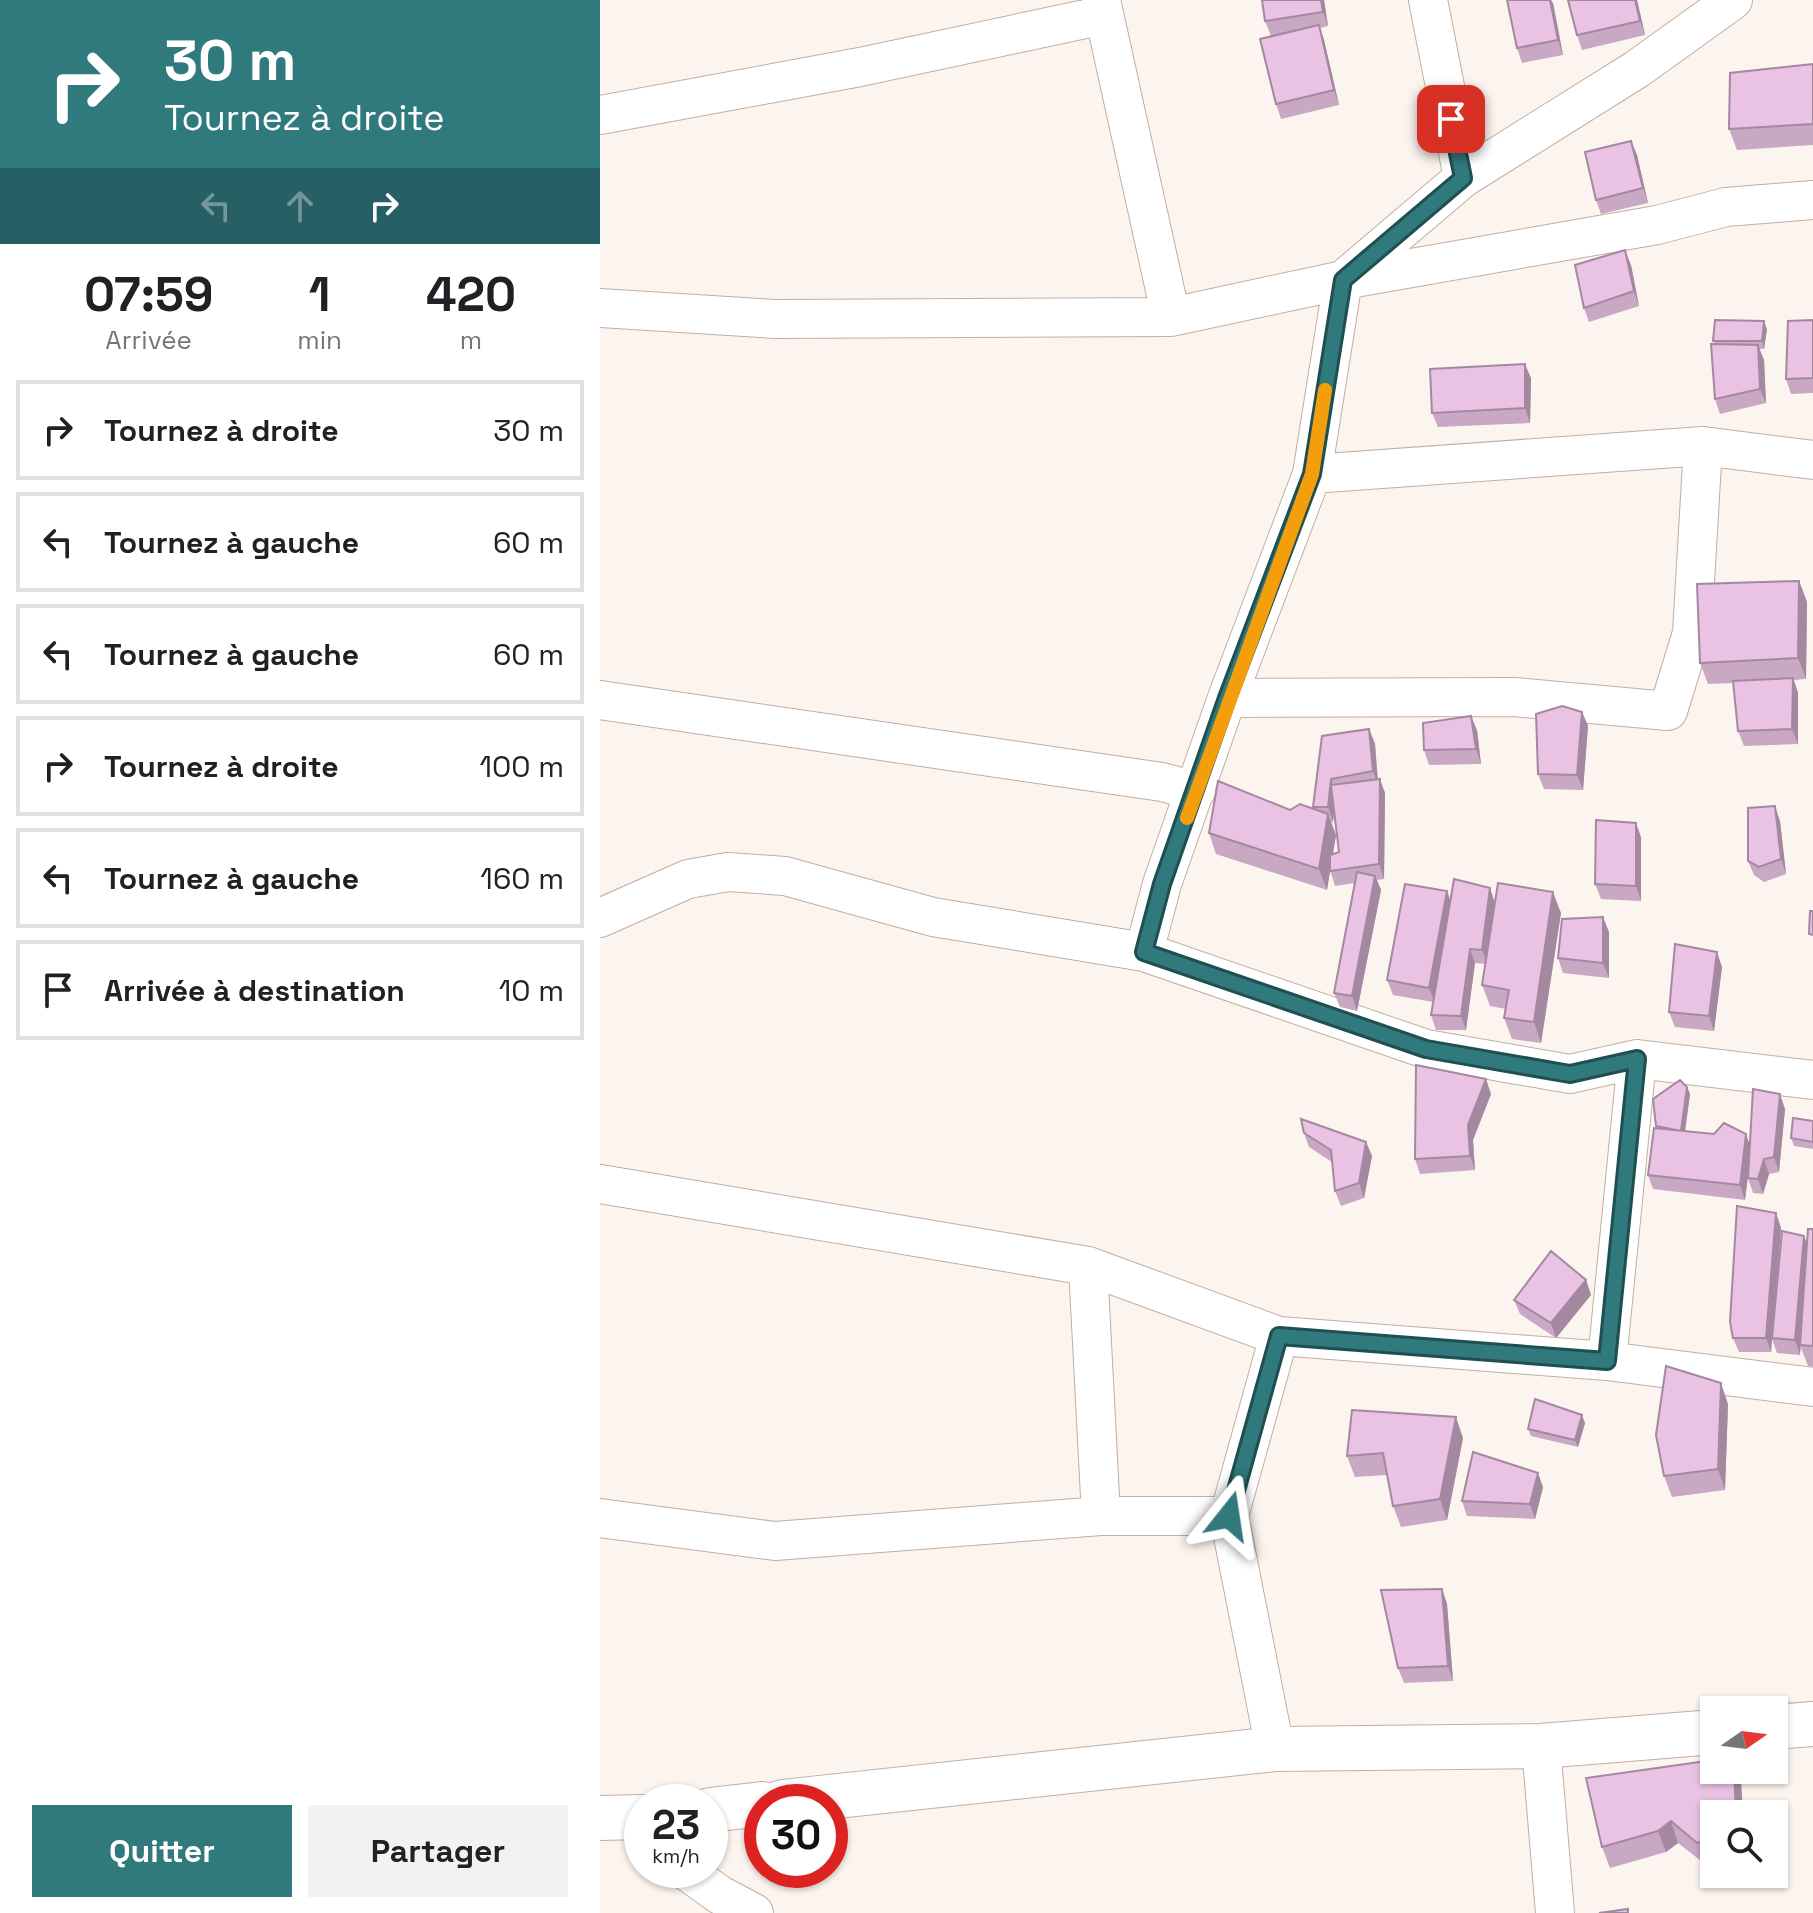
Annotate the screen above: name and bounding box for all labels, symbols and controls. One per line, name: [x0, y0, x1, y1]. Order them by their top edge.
text: 30 m: [164, 25, 296, 96]
icon: right: [32, 32, 136, 136]
pin: [1417, 85, 1485, 153]
text: Tournez à droite: [164, 95, 445, 141]
icon: arrive: [1429, 97, 1473, 141]
icon: left: [194, 184, 238, 228]
icon: ahead: [278, 184, 322, 228]
icon: right: [362, 184, 406, 228]
text: 07:59: [84, 264, 213, 325]
text: 1: [309, 264, 331, 325]
text: 420: [426, 264, 516, 325]
text: Arrivée: [105, 323, 192, 357]
text: min: [297, 323, 342, 357]
text: m: [460, 323, 482, 357]
icon: right: [36, 408, 80, 452]
text: Tournez à droite: [104, 411, 338, 450]
text: 30 m: [493, 411, 564, 450]
icon: left: [36, 520, 80, 564]
text: Tournez à gauche: [104, 523, 359, 562]
text: 60 m: [493, 523, 564, 562]
icon: left: [36, 632, 80, 676]
text: Tournez à gauche: [104, 635, 359, 674]
text: 60 m: [493, 635, 564, 674]
icon: right: [36, 744, 80, 788]
text: Tournez à droite: [104, 747, 338, 786]
text: 100 m: [479, 747, 564, 786]
icon: left: [36, 856, 80, 900]
text: Tournez à gauche: [104, 859, 359, 898]
text: 160 m: [480, 859, 564, 898]
icon: arrive: [36, 968, 80, 1012]
text: Arrivée à destination: [104, 971, 405, 1010]
text: 10 m: [499, 971, 564, 1010]
position arrow: [1187, 1474, 1271, 1558]
north arrow: [1700, 1696, 1788, 1784]
map controls: [1700, 1696, 1788, 1888]
speed limit sign: 30: [744, 1784, 848, 1888]
text: 23: [652, 1800, 700, 1851]
button: search: [1700, 1800, 1788, 1888]
button: Quitter: [32, 1805, 292, 1897]
button: Partager: [308, 1805, 568, 1897]
text: km/h: [652, 1843, 700, 1869]

